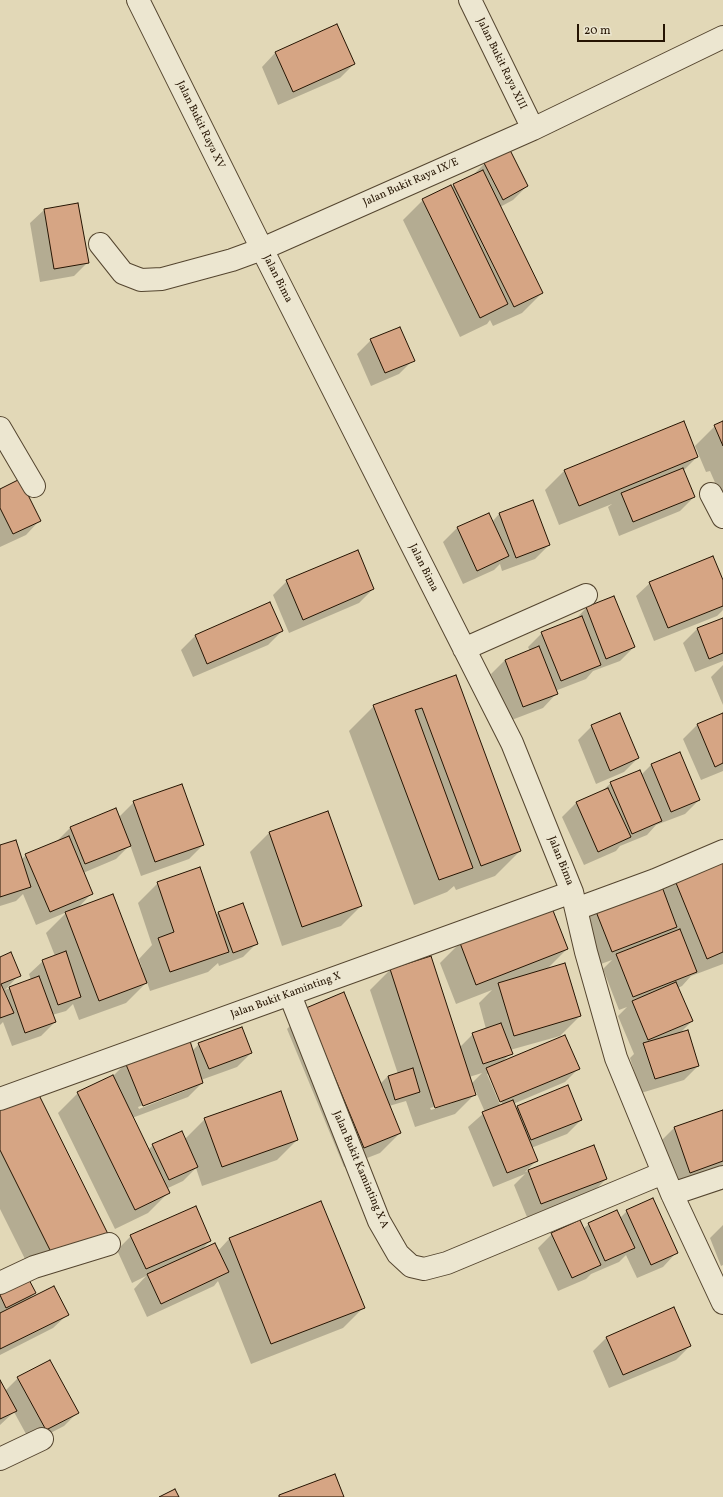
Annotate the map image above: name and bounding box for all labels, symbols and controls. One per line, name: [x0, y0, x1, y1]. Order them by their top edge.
street label: Jalan Bukit Raya XIII: [473, 16, 529, 112]
scale bar: [579, 16, 667, 42]
text: 20 m: [584, 23, 611, 39]
street label: Jalan Bukit Raya XV: [173, 79, 227, 171]
street label: Jalan Bukit Raya IX/E: [361, 156, 461, 210]
street label: Jalan Bima: [259, 253, 295, 305]
street label: Jalan Bima: [405, 542, 441, 594]
street label: Jalan Bima: [544, 834, 576, 888]
street label: Jalan Bukit Kaminting X: [229, 970, 343, 1022]
street label: Jalan Bukit Kaminting X A: [329, 1109, 391, 1231]

